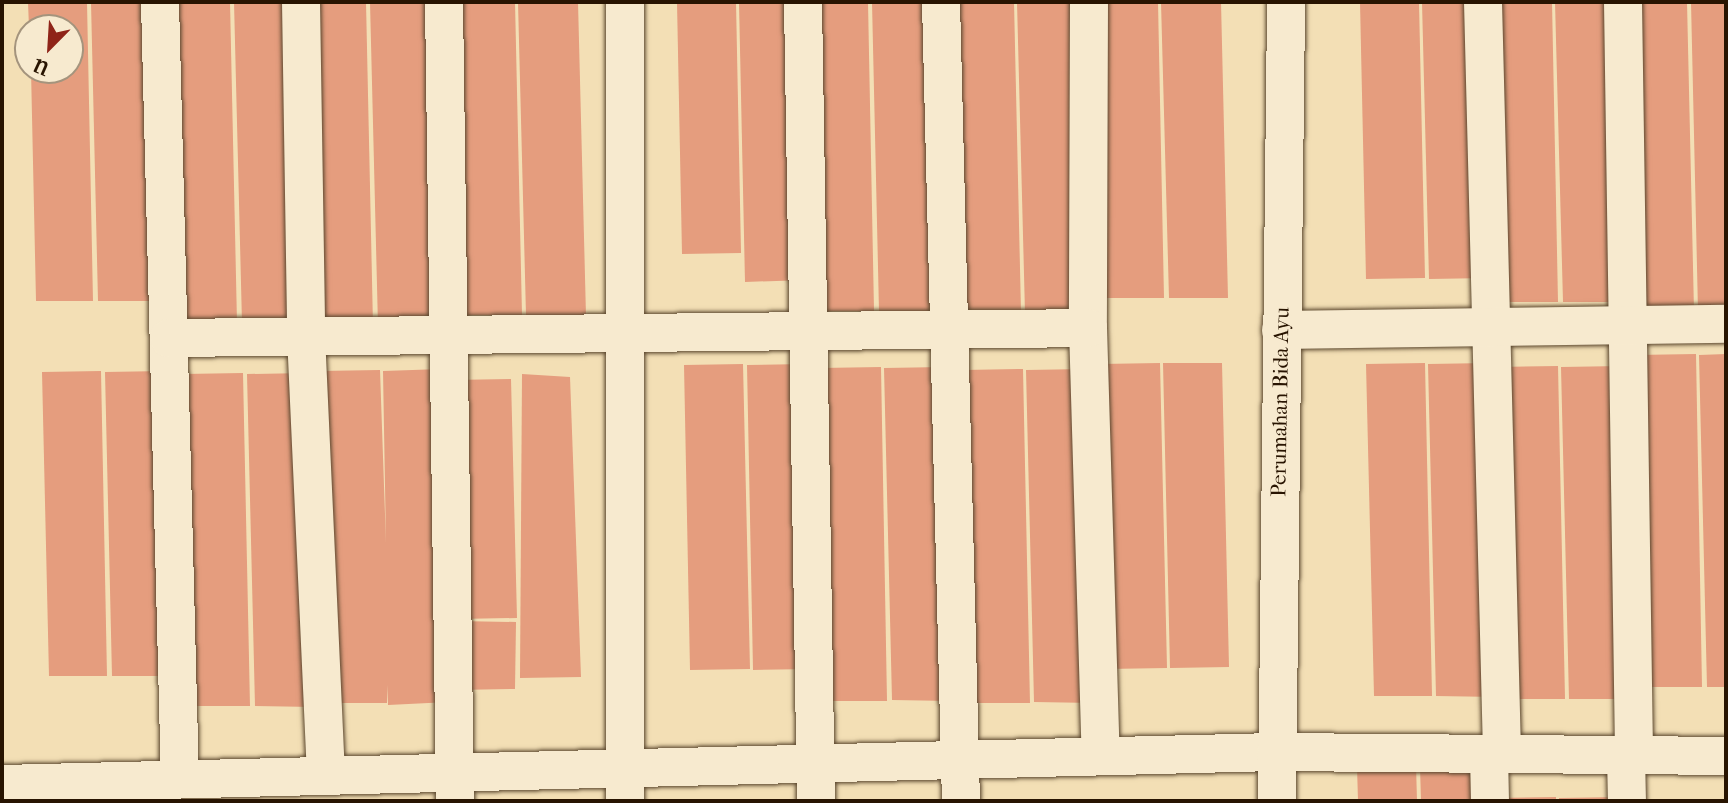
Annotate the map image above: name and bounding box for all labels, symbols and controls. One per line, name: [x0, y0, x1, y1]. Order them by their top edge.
north arrow: [14, 14, 84, 84]
text: U: [30, 53, 52, 79]
street label: Perumahan Bida Ayu: [1266, 307, 1294, 497]

